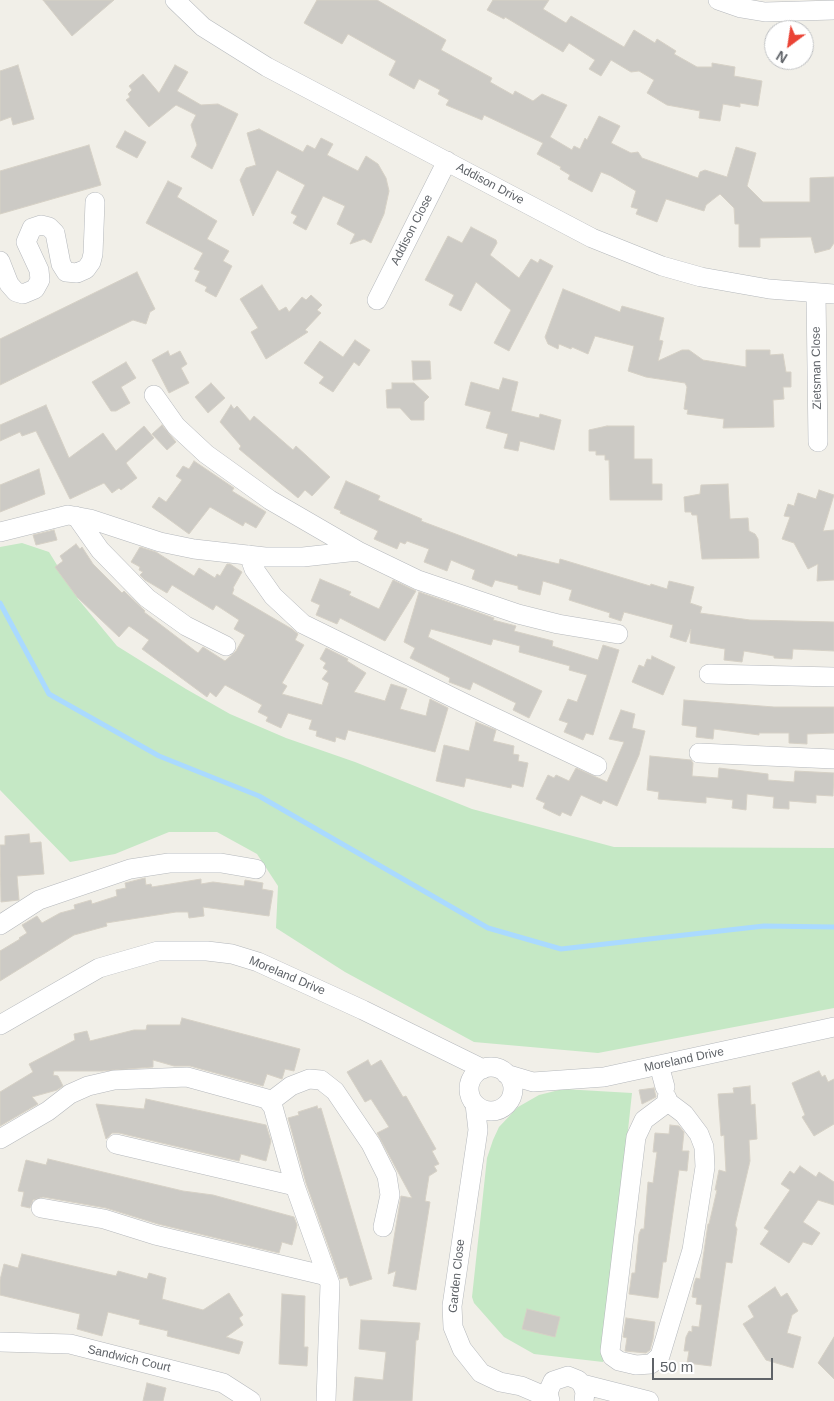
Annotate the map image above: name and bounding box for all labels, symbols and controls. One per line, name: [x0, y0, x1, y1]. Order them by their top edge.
north arrow: [764, 20, 814, 70]
text: N: [773, 48, 790, 66]
street label: Addison Drive: [454, 160, 526, 208]
street label: Addison Close: [388, 192, 436, 268]
street label: Zietsman Close: [809, 326, 825, 410]
street label: Moreland Drive: [247, 953, 327, 999]
street label: Moreland Drive: [643, 1044, 725, 1076]
street label: Garden Close: [446, 1238, 468, 1314]
street label: Sandwich Court: [86, 1342, 172, 1376]
scale bar: [654, 1348, 775, 1380]
text: 50 m: [660, 1358, 693, 1375]

